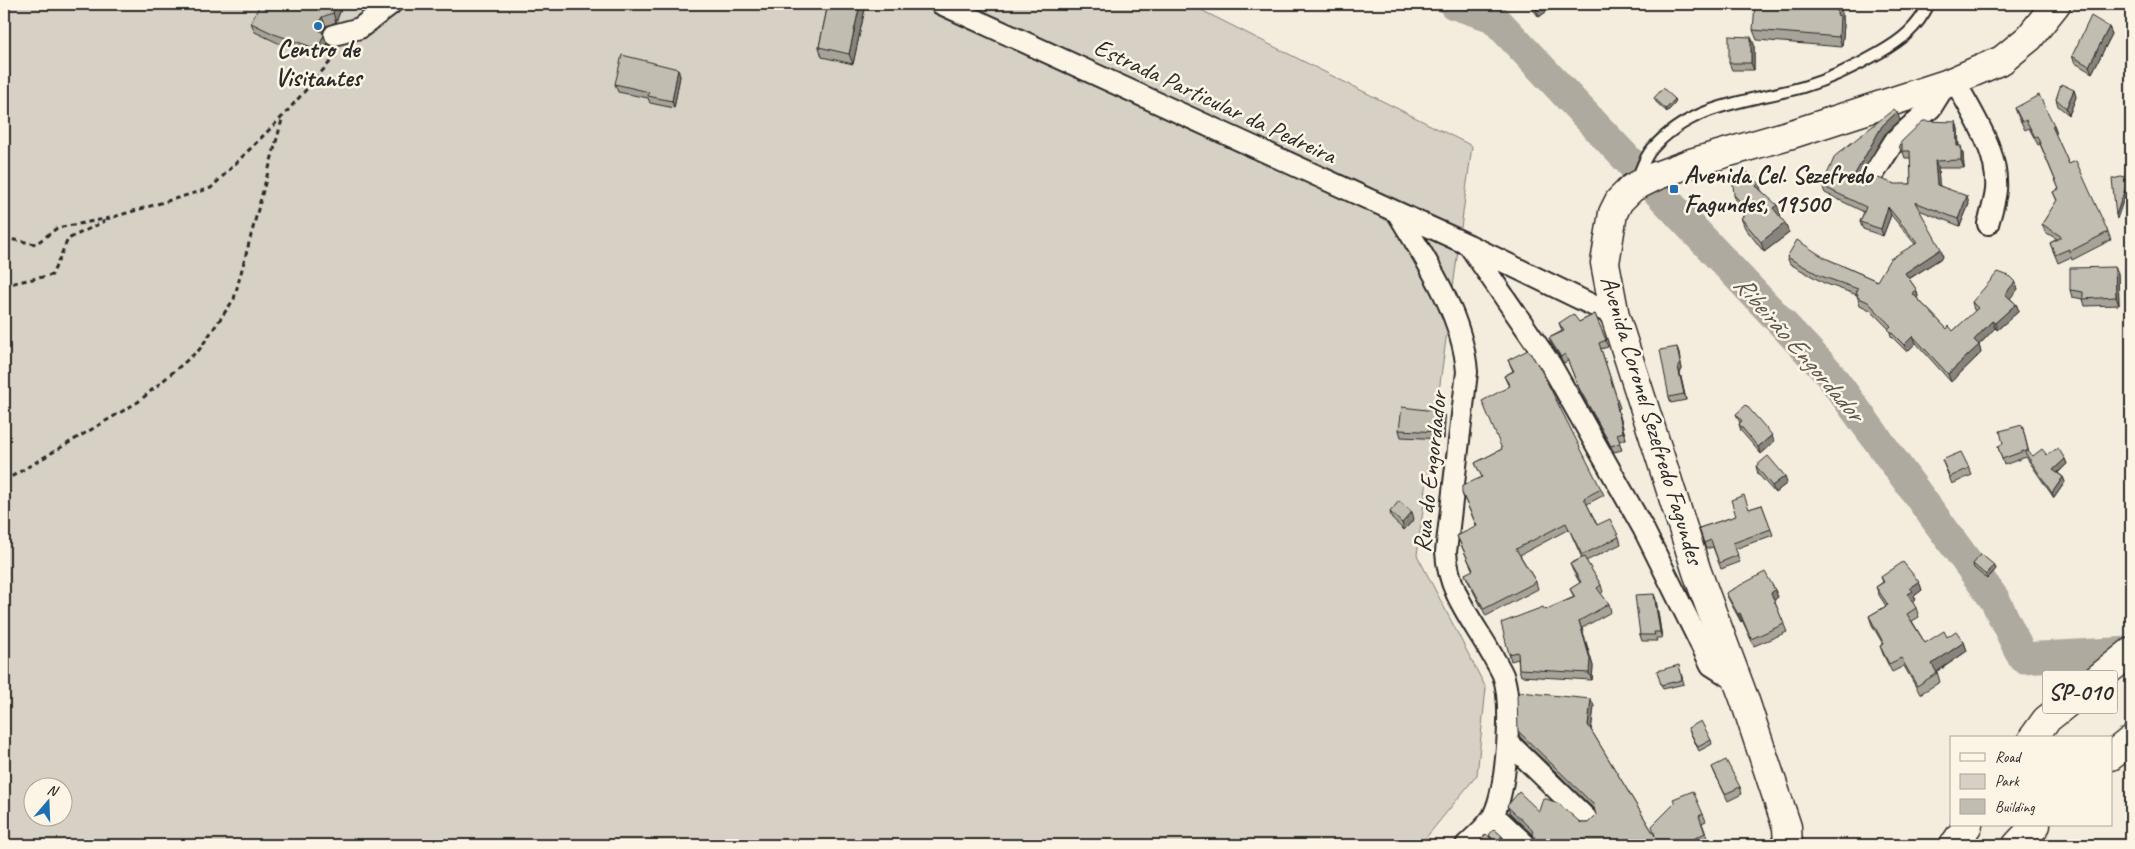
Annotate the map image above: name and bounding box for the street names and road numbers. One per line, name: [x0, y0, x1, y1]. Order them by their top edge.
street label: Estrada Particular da Pedreira: [1089, 31, 1343, 172]
street label: Avenida Coronel Sezefredo Fagundes: [1593, 272, 1712, 571]
street label: Rua do Engordador: [1406, 387, 1455, 554]
road number: SP-010: [2042, 670, 2118, 714]

